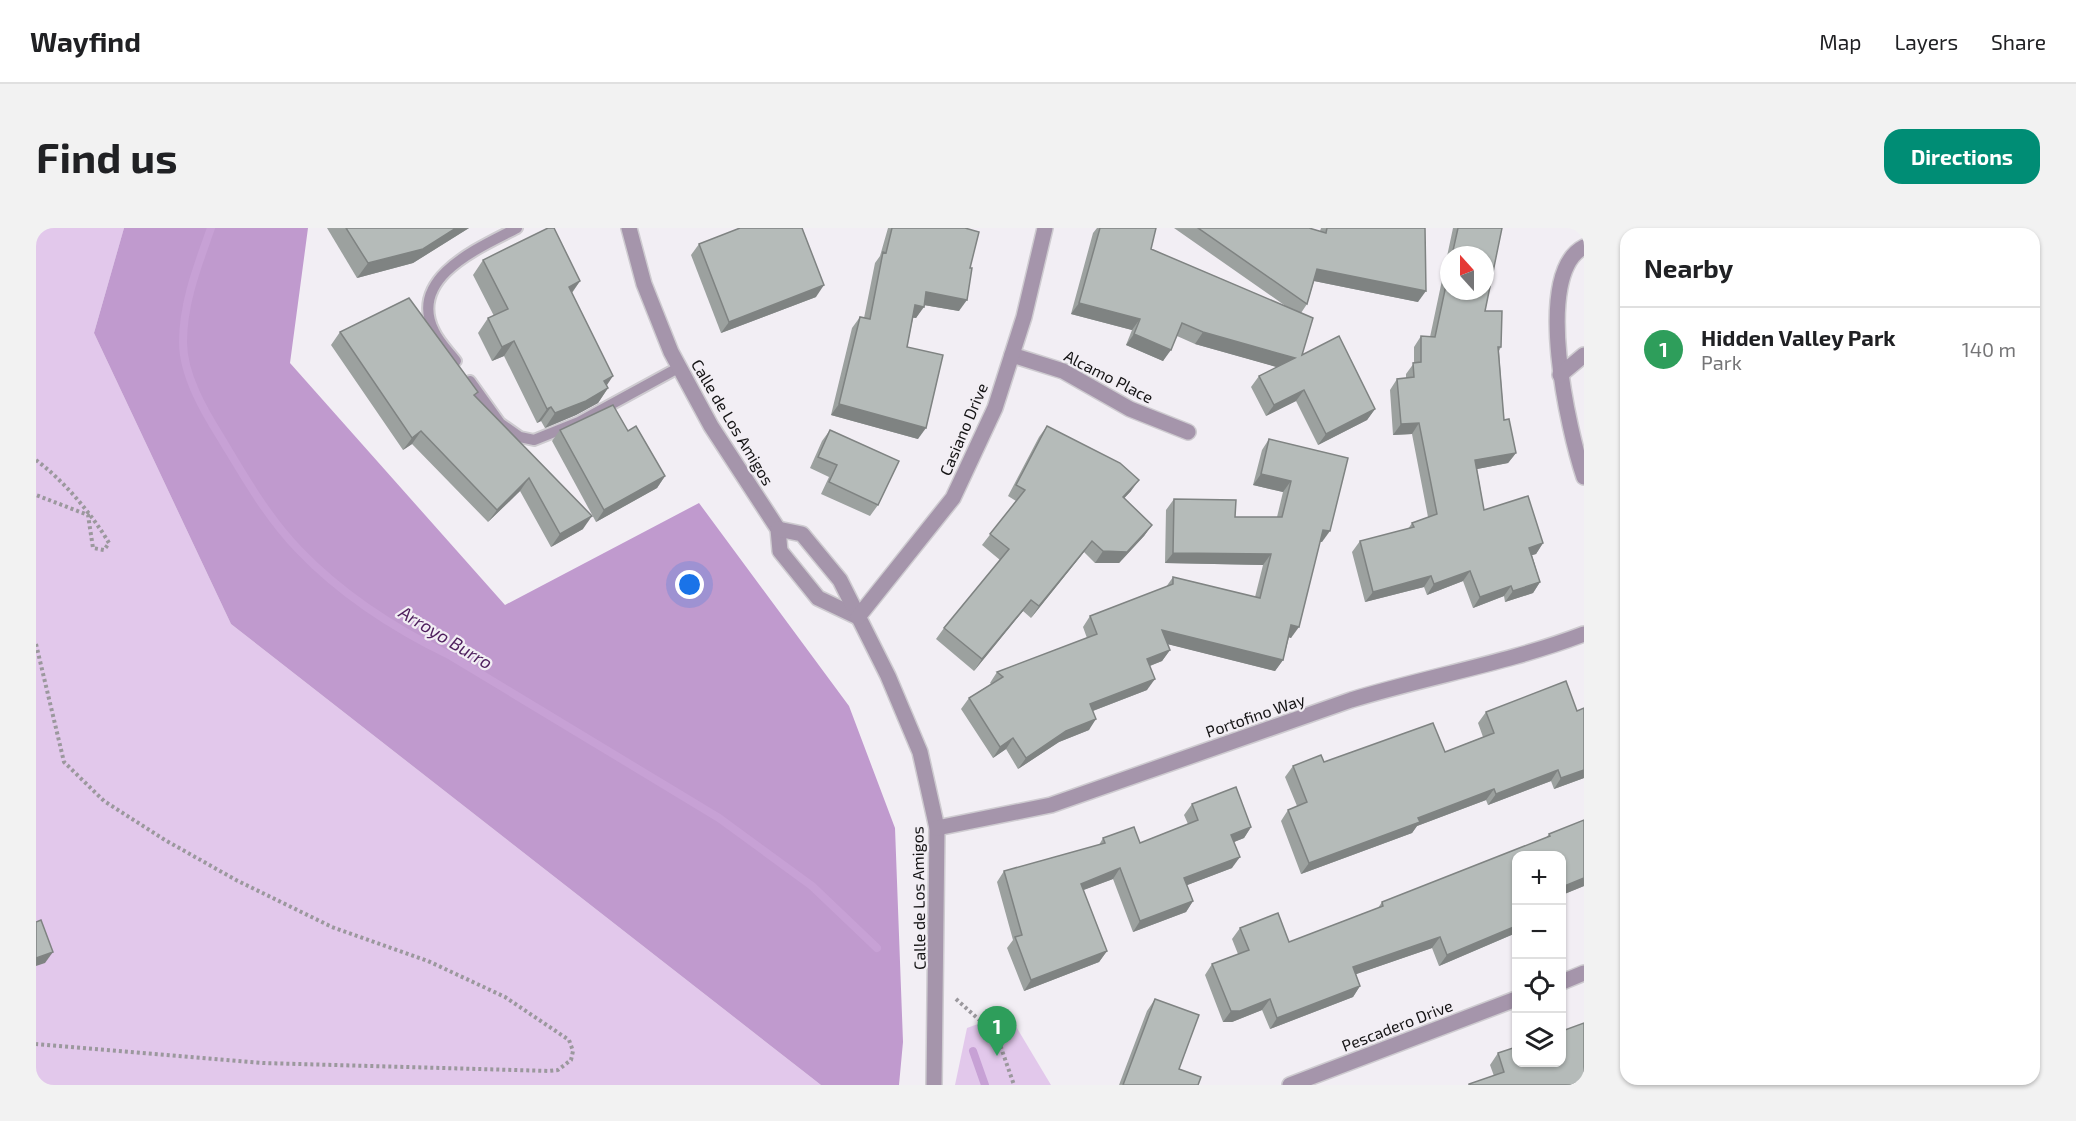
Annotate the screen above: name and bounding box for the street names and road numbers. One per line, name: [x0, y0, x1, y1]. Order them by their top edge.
street label: Alcamo Place: [1061, 345, 1157, 407]
street label: Calle de Los Amigos: [688, 356, 778, 488]
street label: Casiano Drive: [935, 380, 991, 478]
street label: Portofino Way: [1203, 689, 1308, 741]
street label: Calle de Los Amigos: [907, 826, 929, 970]
street label: Pescadero Drive: [1339, 995, 1455, 1055]

